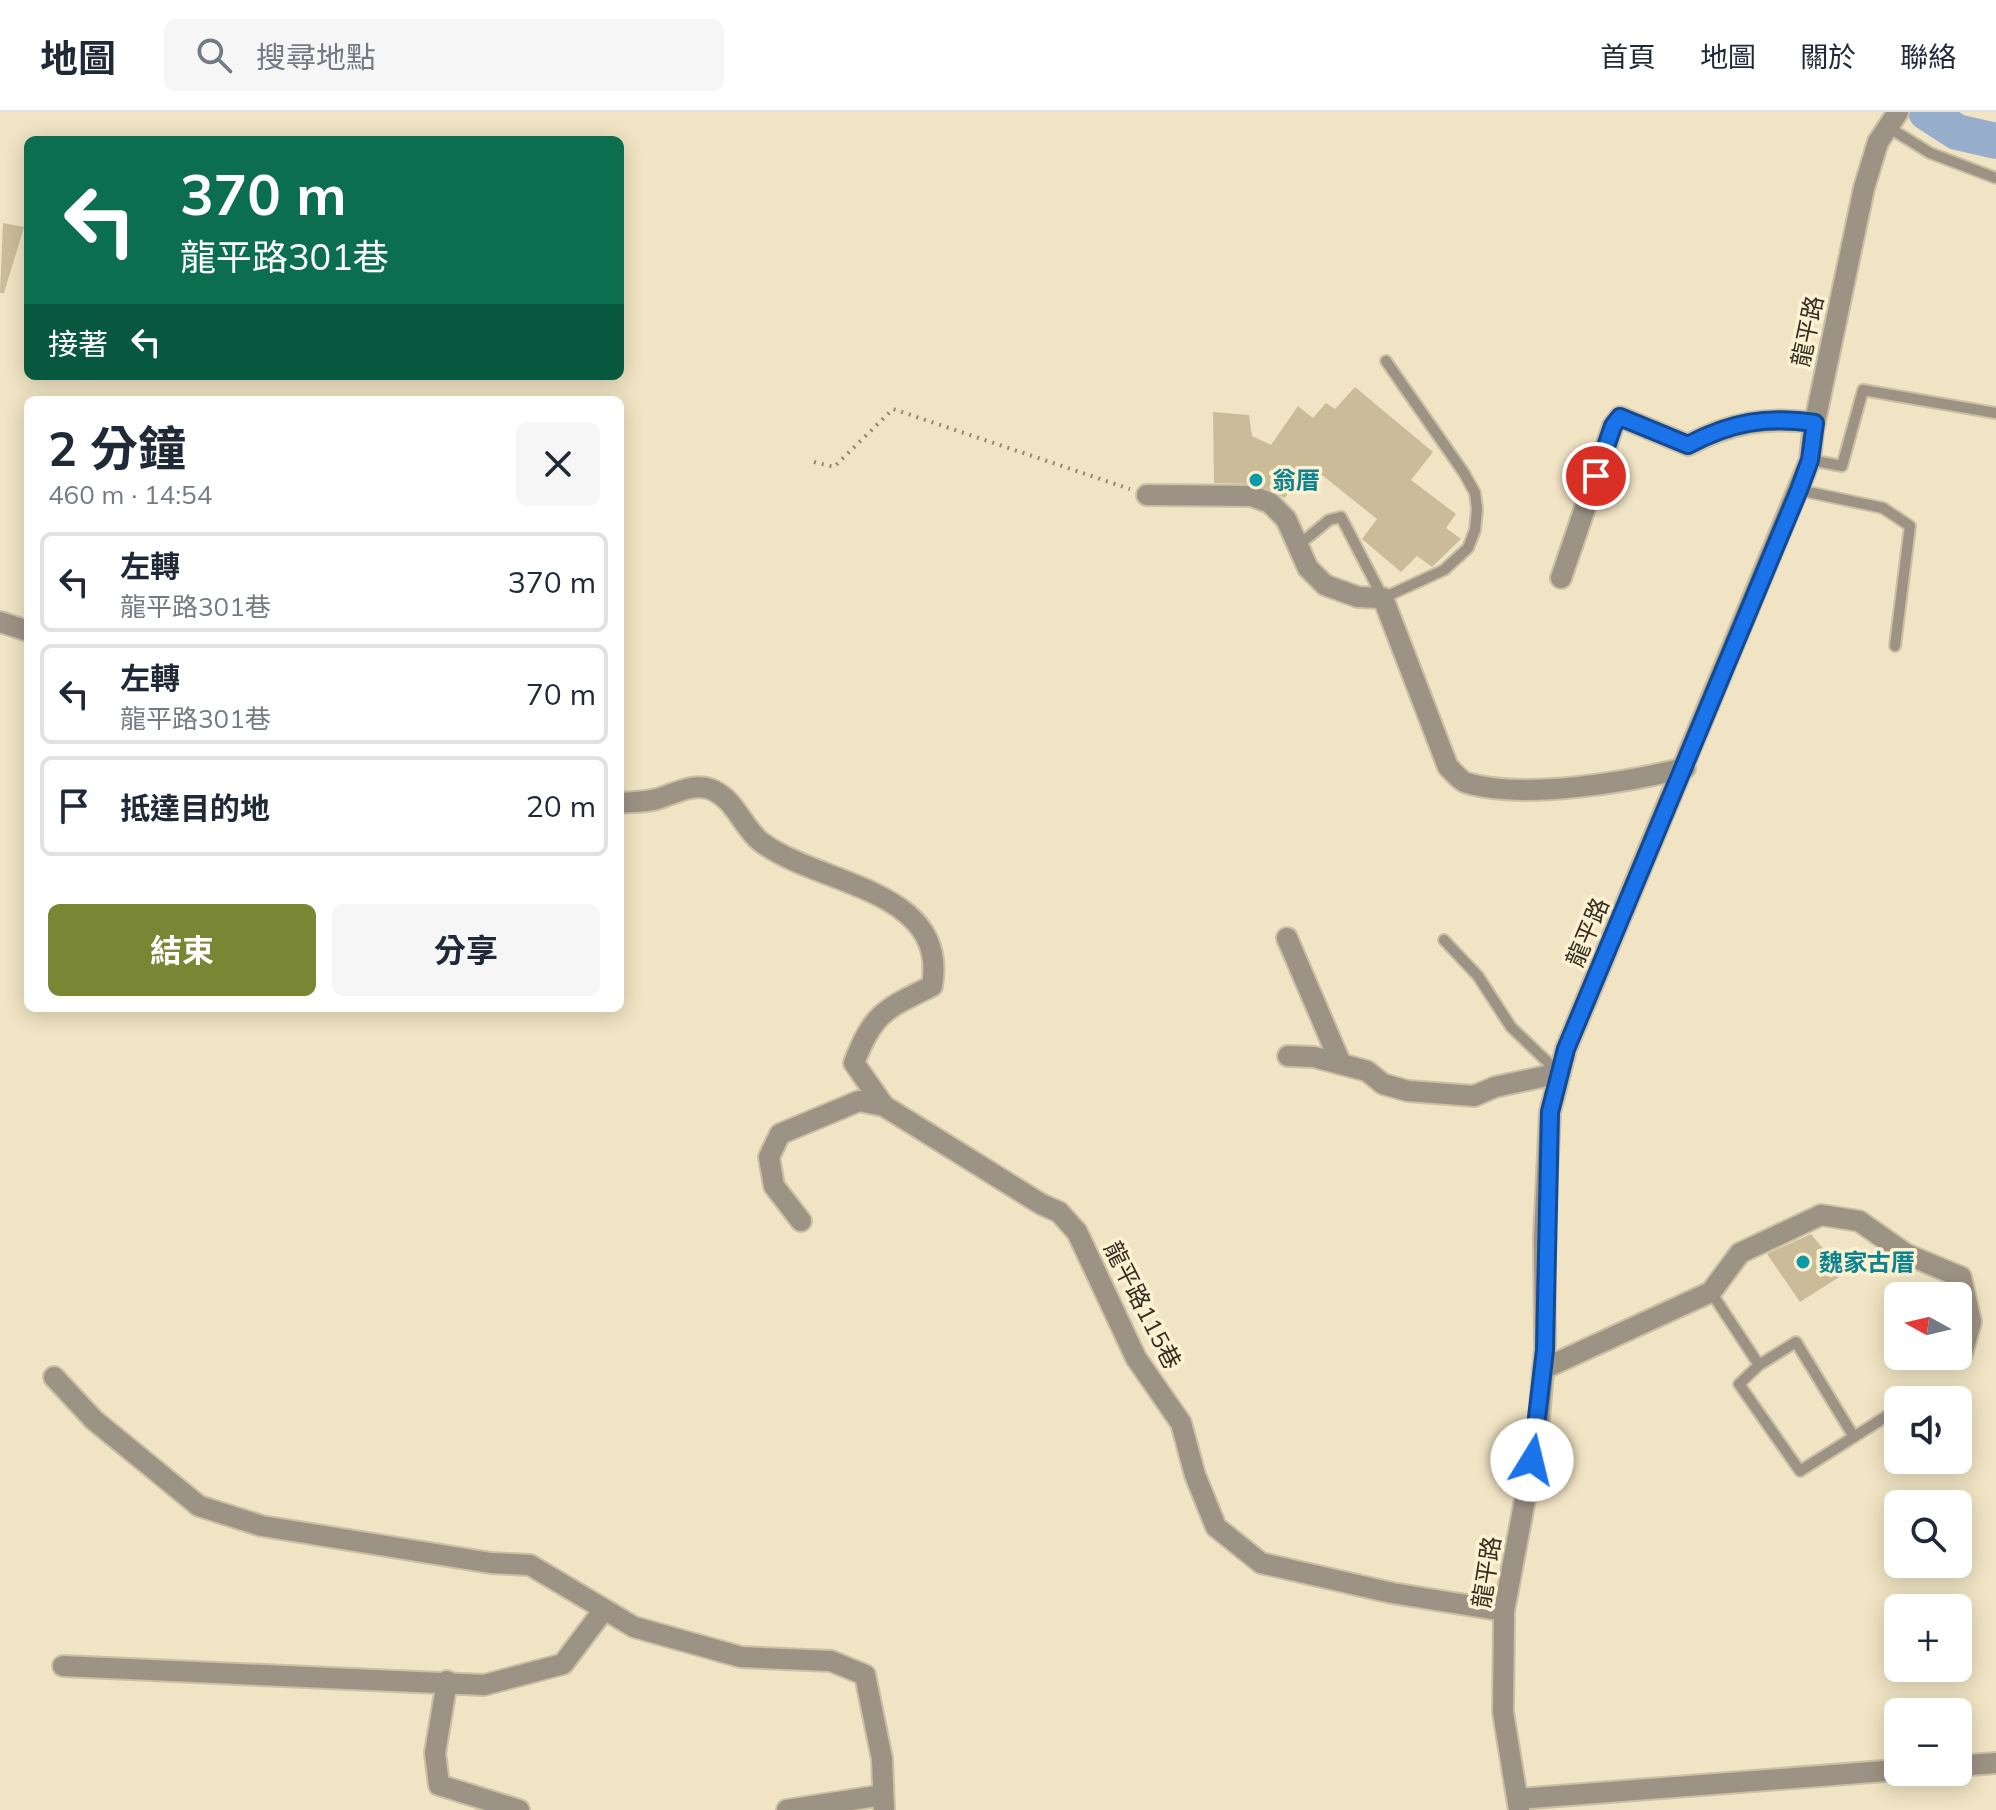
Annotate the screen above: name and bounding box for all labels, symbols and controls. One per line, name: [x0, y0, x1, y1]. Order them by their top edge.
search box: [164, 19, 724, 91]
icon: search: [192, 33, 236, 77]
text: 地圖: [40, 34, 116, 82]
text: 搜尋地點: [256, 38, 376, 76]
text: 首頁: [1600, 39, 1656, 74]
text: 地圖: [1700, 39, 1756, 74]
text: 關於: [1800, 39, 1856, 74]
text: 聯絡: [1900, 39, 1956, 74]
text: 370 m: [180, 159, 347, 229]
icon: left: [48, 168, 152, 272]
text: 龍平路301巷: [180, 234, 389, 279]
street label: 龍平路: [1785, 293, 1829, 369]
icon: left: [124, 320, 168, 364]
text: 接著: [48, 325, 108, 363]
text: 2 分鐘: [48, 418, 186, 478]
button: close: [516, 422, 600, 506]
pin: [1562, 442, 1630, 510]
icon: arrive: [1574, 454, 1618, 498]
place label: 翁厝: [1272, 465, 1320, 495]
marker: 翁厝: [1247, 471, 1265, 489]
text: 460 m · 14:54: [48, 478, 212, 511]
text: 左轉: [120, 547, 180, 585]
icon: left: [52, 560, 96, 604]
text: 370 m: [508, 563, 596, 601]
text: 龍平路301巷: [120, 590, 271, 623]
text: 左轉: [120, 659, 180, 697]
icon: left: [52, 672, 96, 716]
text: 70 m: [526, 675, 596, 713]
text: 龍平路301巷: [120, 702, 271, 735]
icon: arrive: [52, 784, 96, 828]
text: 20 m: [526, 787, 596, 825]
text: 抵達目的地: [120, 789, 270, 827]
street label: 龍平路: [1559, 893, 1615, 971]
button: 結束: [48, 904, 316, 996]
button: 分享: [332, 904, 600, 996]
street label: 龍平路115巷: [1098, 1236, 1188, 1374]
place label: 魏家古厝: [1819, 1247, 1915, 1277]
marker: 魏家古厝: [1794, 1253, 1812, 1271]
north arrow: [1884, 1282, 1972, 1370]
map controls: [1884, 1282, 1972, 1786]
button: sound: [1884, 1386, 1972, 1474]
position arrow: [1490, 1418, 1574, 1502]
button: search: [1884, 1490, 1972, 1578]
street label: 龍平路: [1466, 1534, 1506, 1610]
button: +: [1884, 1594, 1972, 1682]
button: −: [1884, 1698, 1972, 1786]

